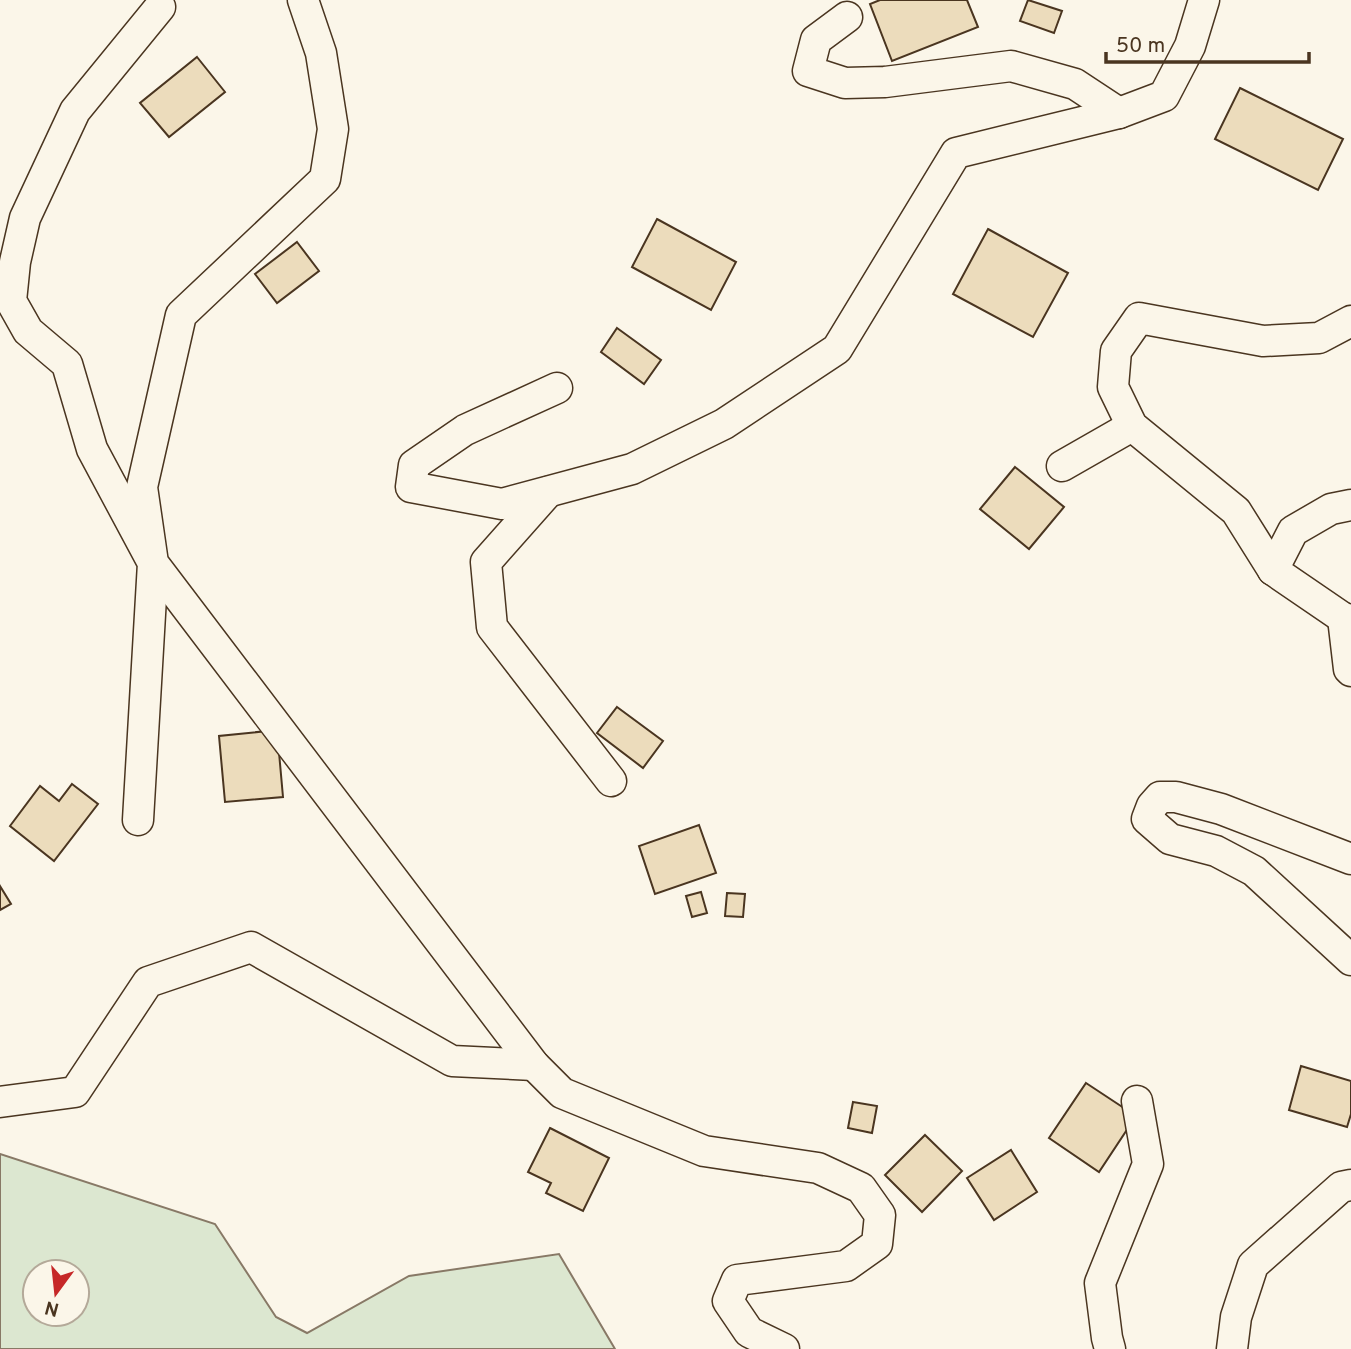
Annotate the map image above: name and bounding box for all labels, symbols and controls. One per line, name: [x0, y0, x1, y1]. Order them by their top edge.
scale bar: [1106, 21, 1309, 65]
text: 50 m: [1116, 33, 1165, 60]
north arrow: [21, 1258, 91, 1328]
text: N: [42, 1294, 62, 1321]

